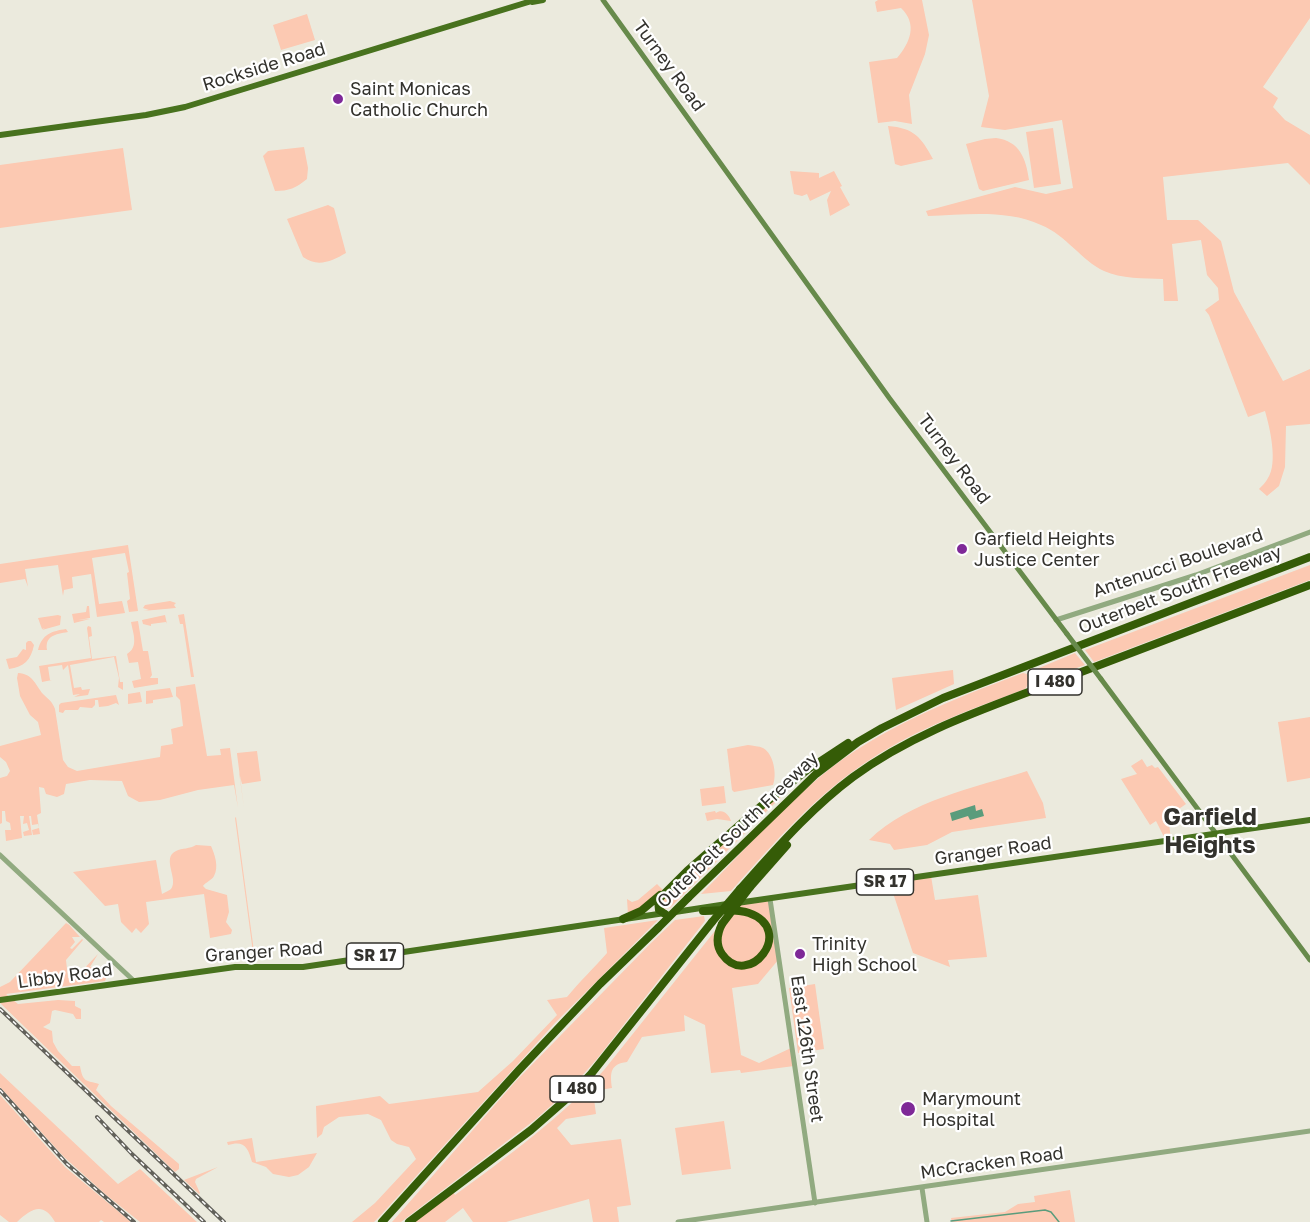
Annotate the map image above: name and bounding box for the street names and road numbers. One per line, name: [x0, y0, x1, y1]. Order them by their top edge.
street label: Turney Road: [629, 16, 709, 116]
street label: Rockside Road: [200, 38, 328, 96]
street label: Turney Road: [913, 410, 995, 508]
street label: Antenucci Boulevard: [1090, 524, 1266, 602]
street label: Outerbelt South Freeway: [1075, 541, 1285, 639]
road number: I 480: [1028, 669, 1082, 695]
street label: Outerbelt South Freeway: [653, 747, 823, 913]
street label: Granger Road: [933, 832, 1053, 870]
road number: SR 17: [856, 869, 914, 895]
street label: Granger Road: [204, 937, 324, 967]
road number: SR 17: [346, 943, 404, 969]
street label: Libby Road: [16, 959, 114, 993]
street label: East 126th Street: [786, 974, 828, 1124]
road number: I 480: [550, 1076, 604, 1102]
street label: McCracken Road: [919, 1142, 1065, 1184]

